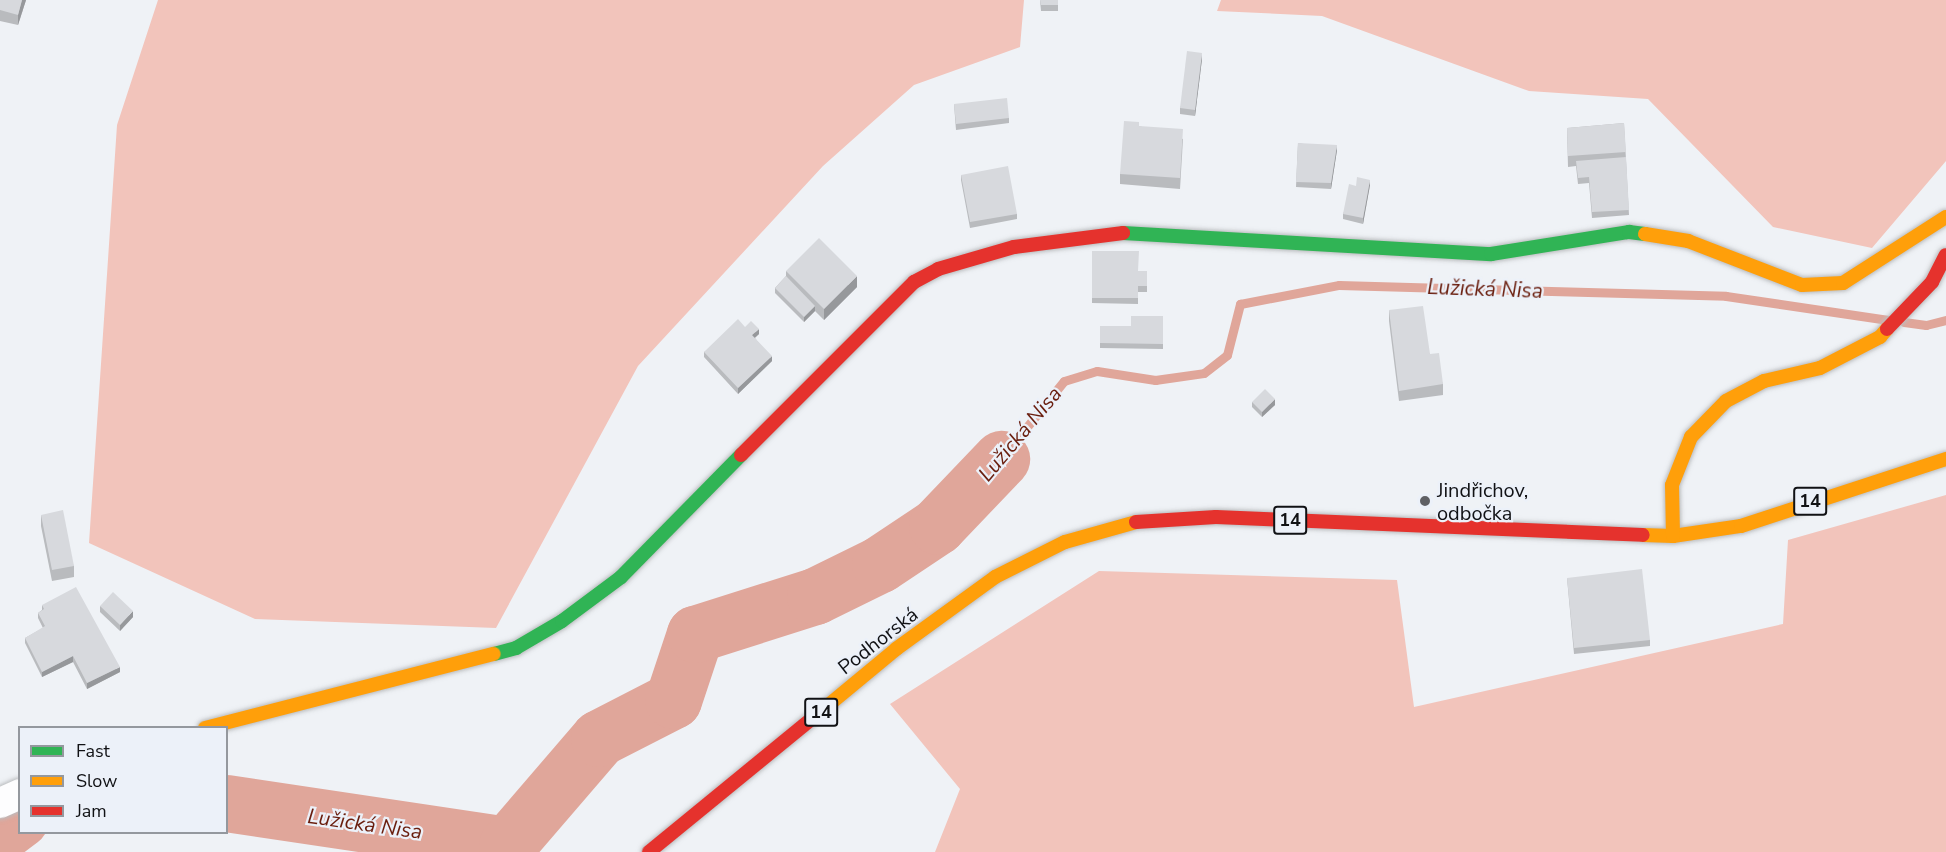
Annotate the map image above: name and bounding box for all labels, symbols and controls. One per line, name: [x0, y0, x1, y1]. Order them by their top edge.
water label: Lužická Nisa: [1427, 274, 1543, 304]
water label: Lužická Nisa: [973, 382, 1067, 486]
place label: Jindřichov, odbočka: [1437, 478, 1528, 525]
road number: 14: [1792, 486, 1828, 516]
marker: Jindřichov, odbočka: [1418, 494, 1432, 508]
road number: 14: [1272, 505, 1308, 535]
street label: Podhorská: [833, 602, 923, 680]
road number: 14: [803, 697, 839, 727]
legend: [18, 726, 228, 834]
text: Fast: [76, 739, 110, 763]
text: Slow: [76, 769, 117, 793]
text: Jam: [76, 799, 107, 823]
water label: Lužická Nisa: [306, 803, 424, 845]

